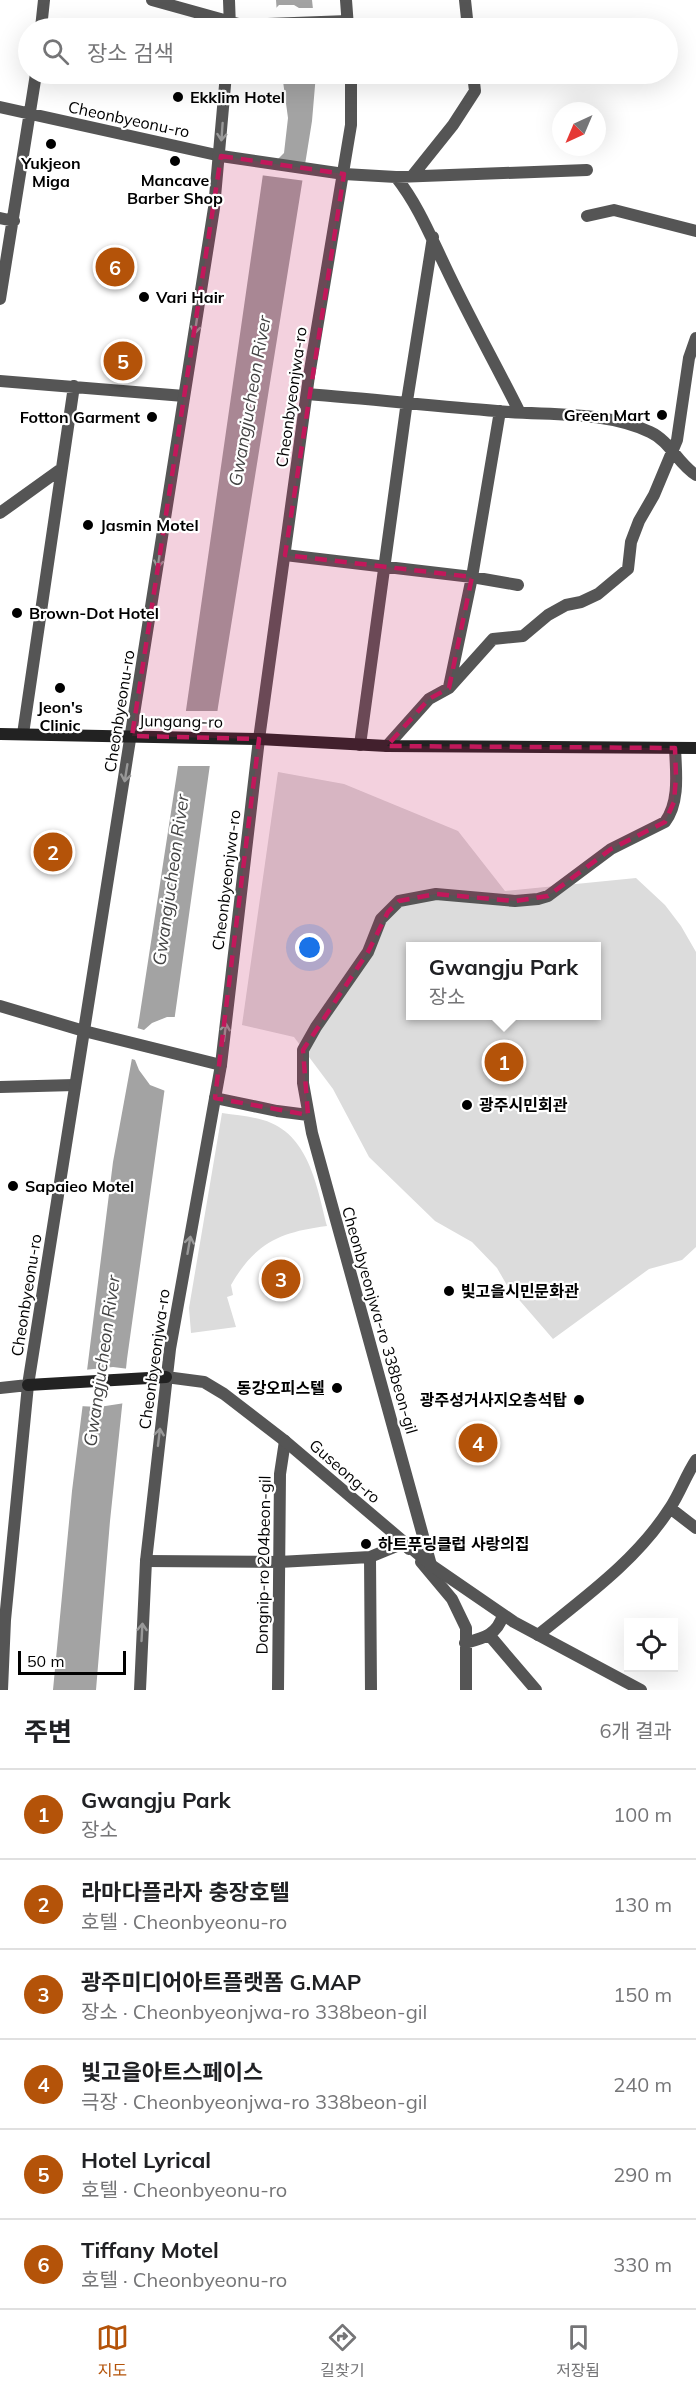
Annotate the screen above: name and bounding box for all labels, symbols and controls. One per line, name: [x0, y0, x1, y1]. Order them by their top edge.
search box: [18, 18, 678, 84]
icon: search: [39, 35, 72, 68]
text: 장소 검색: [87, 39, 174, 67]
place label: Ekklim Hotel: [190, 87, 285, 107]
marker: Ekklim Hotel: [171, 90, 185, 104]
street label: Cheonbyeonu-ro: [66, 96, 192, 142]
north arrow: [552, 102, 606, 156]
one-way arrow: [217, 121, 228, 141]
marker: Yukjeon Miga: [44, 137, 58, 151]
place label: Yukjeon Miga: [20, 153, 81, 191]
marker: Mancave Barber Shop: [168, 154, 182, 168]
place label: Mancave Barber Shop: [127, 170, 223, 208]
pin: 6: [96, 244, 134, 290]
place label: Vari Hair: [155, 287, 225, 307]
marker: Vari Hair: [137, 290, 151, 304]
water label: Gwangjucheon River: [223, 312, 276, 488]
one-way arrow: [190, 315, 201, 334]
street label: Cheonbyeonjwa-ro: [271, 326, 311, 468]
pin: 5: [104, 338, 142, 384]
place label: Green Mart: [564, 405, 650, 425]
place label: Fotton Garment: [20, 407, 140, 427]
marker: Green Mart: [655, 408, 669, 422]
marker: Fotton Garment: [145, 410, 159, 424]
place label: Jasmin Motel: [100, 515, 199, 535]
marker: Jasmin Motel: [81, 518, 95, 532]
one-way arrow: [154, 549, 165, 568]
place label: Brown-Dot Hotel: [29, 603, 159, 623]
marker: Brown-Dot Hotel: [10, 606, 24, 620]
street label: Cheonbyeonu-ro: [99, 648, 139, 774]
marker: Jeon's Clinic: [53, 681, 67, 695]
place label: Jeon's Clinic: [37, 697, 83, 735]
street label: Jungang-ro: [139, 710, 223, 732]
one-way arrow: [120, 762, 131, 782]
water label: Gwangjucheon River: [147, 791, 194, 967]
street label: Cheonbyeonjwa-ro: [207, 809, 245, 951]
pin: 2: [34, 830, 72, 874]
your location: [295, 933, 324, 962]
popup: [406, 942, 601, 1020]
text: Gwangju Park: [429, 953, 578, 981]
text: 장소: [429, 984, 466, 1009]
one-way arrow: [220, 1022, 231, 1042]
pin: 1: [484, 1040, 524, 1084]
place label: 광주시민회관: [479, 1095, 568, 1115]
marker: 광주시민회관: [460, 1098, 474, 1112]
place label: Sapaieo Motel: [25, 1176, 134, 1196]
marker: Sapaieo Motel: [6, 1179, 20, 1193]
street label: Cheonbyeonjwa-ro 338beon-gil: [338, 1204, 422, 1436]
street label: Cheonbyeonu-ro: [6, 1232, 46, 1358]
one-way arrow: [183, 1235, 194, 1255]
pin: 3: [262, 1256, 300, 1302]
water label: Gwangjucheon River: [78, 1272, 125, 1448]
place label: 빛고을시민문화관: [461, 1281, 579, 1301]
marker: 빛고을시민문화관: [442, 1284, 456, 1298]
street label: Cheonbyeonjwa-ro: [134, 1288, 174, 1430]
place label: 동강오피스텔: [237, 1378, 325, 1398]
marker: 동강오피스텔: [330, 1381, 344, 1395]
place label: 광주성거사지오층석탑: [420, 1390, 567, 1410]
marker: 광주성거사지오층석탑: [572, 1393, 586, 1407]
pin: 4: [458, 1420, 498, 1466]
one-way arrow: [154, 1428, 165, 1448]
street label: Guseong-ro: [305, 1435, 385, 1507]
street label: Dongnip-ro 204beon-gil: [251, 1475, 275, 1655]
place label: 하트푸딩클럽 사랑의집: [378, 1534, 530, 1554]
marker: 하트푸딩클럽 사랑의집: [359, 1537, 373, 1551]
map controls: [624, 1618, 678, 1672]
button: locate: [624, 1618, 678, 1672]
one-way arrow: [136, 1622, 147, 1642]
scale bar: [18, 1648, 126, 1676]
text: 50 m: [27, 1651, 64, 1671]
text: 주변: [24, 1715, 72, 1748]
text: 6개 결과: [600, 1718, 672, 1743]
text: Gwangju Park: [81, 1786, 231, 1814]
text: 1: [38, 1802, 50, 1827]
text: 100 m: [613, 1802, 672, 1827]
text: 장소: [81, 1817, 118, 1842]
text: 라마다플라자 충장호텔: [81, 1878, 289, 1906]
text: 2: [38, 1892, 50, 1917]
text: 130 m: [613, 1892, 672, 1917]
text: 호텔 · Cheonbyeonu-ro: [81, 1909, 287, 1934]
text: 광주미디어아트플랫폼 G.MAP: [81, 1968, 361, 1996]
text: 3: [38, 1982, 50, 2007]
text: 150 m: [613, 1982, 672, 2007]
text: 장소 · Cheonbyeonjwa-ro 338beon-gil: [81, 1999, 427, 2024]
text: 빛고을아트스페이스: [81, 2058, 263, 2086]
text: 4: [38, 2072, 50, 2097]
text: 240 m: [613, 2072, 672, 2097]
text: 극장 · Cheonbyeonjwa-ro 338beon-gil: [81, 2089, 427, 2114]
text: Hotel Lyrical: [81, 2146, 211, 2174]
text: 5: [38, 2162, 50, 2187]
text: 290 m: [613, 2162, 672, 2187]
text: 호텔 · Cheonbyeonu-ro: [81, 2177, 287, 2202]
text: Tiffany Motel: [81, 2236, 219, 2264]
text: 6: [38, 2252, 50, 2277]
text: 330 m: [613, 2252, 672, 2277]
text: 호텔 · Cheonbyeonu-ro: [81, 2267, 287, 2292]
tab: 지도: [96, 2321, 129, 2381]
tab: 길찾기: [320, 2321, 364, 2381]
tab: 저장됨: [556, 2321, 600, 2381]

